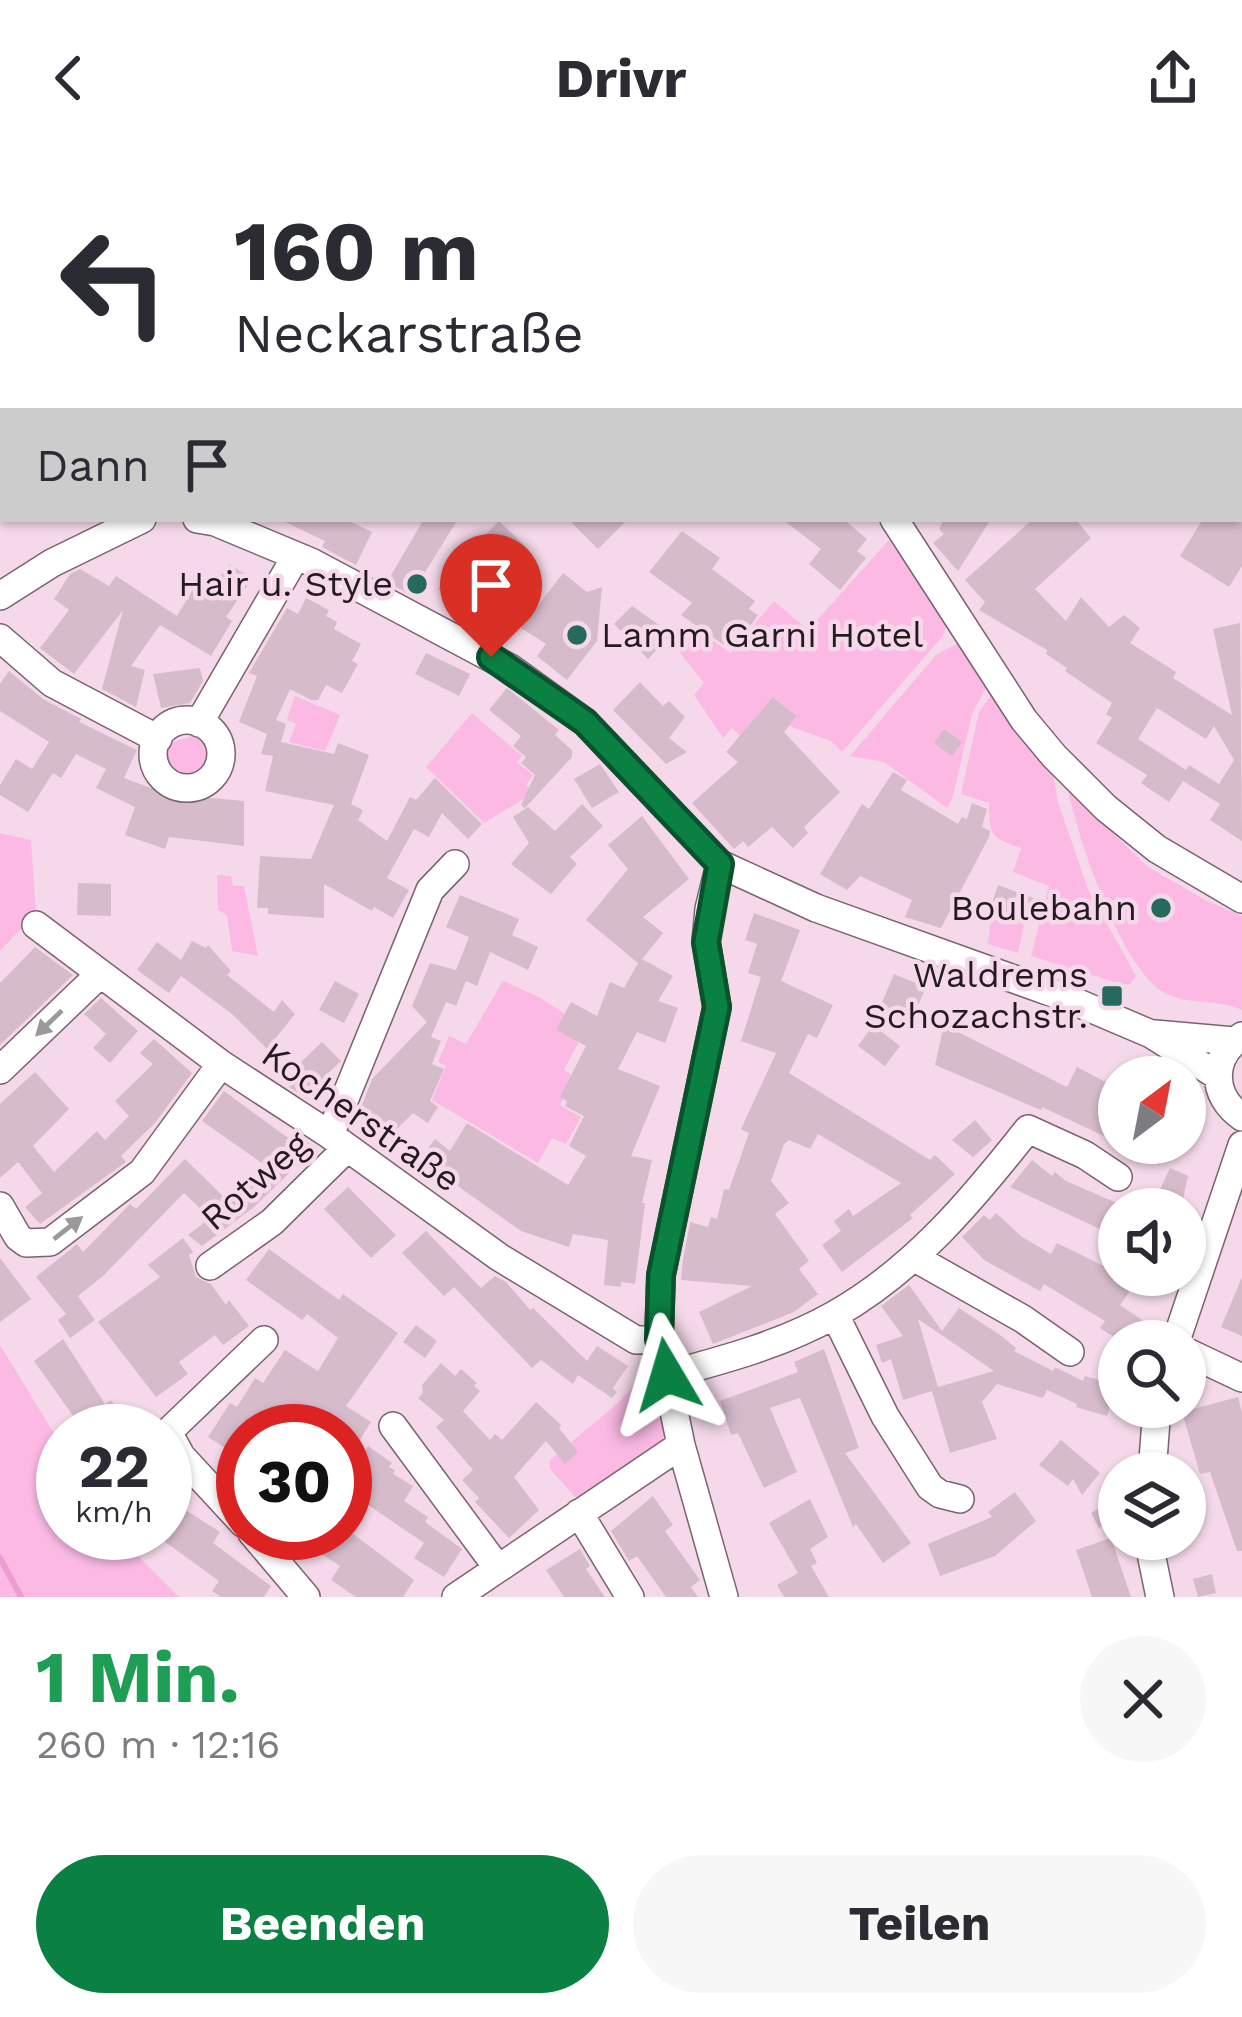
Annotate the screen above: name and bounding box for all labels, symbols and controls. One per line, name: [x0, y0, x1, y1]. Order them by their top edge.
icon: back: [36, 45, 102, 111]
icon: share: [1140, 45, 1206, 111]
text: Drivr: [555, 47, 687, 110]
text: 160 m: [234, 202, 479, 300]
icon: left: [36, 204, 192, 360]
text: Neckarstraße: [234, 302, 584, 365]
icon: arrive: [174, 432, 240, 498]
text: Dann: [36, 439, 150, 492]
pin: [440, 534, 542, 657]
icon: arrive: [458, 552, 524, 618]
place label: Hair u. Style: [178, 563, 393, 605]
marker: Hair u. Style: [404, 571, 430, 597]
place label: Lamm Garni Hotel: [601, 614, 923, 656]
marker: Lamm Garni Hotel: [564, 622, 590, 648]
place label: Boulebahn: [950, 887, 1137, 929]
marker: Boulebahn: [1148, 895, 1174, 921]
place label: Waldrems Schozachstr.: [864, 954, 1088, 1037]
marker: Waldrems Schozachstr.: [1099, 983, 1125, 1009]
one-way arrow: [35, 1008, 64, 1036]
street label: Kocherstraße: [254, 1033, 468, 1201]
north arrow: [1098, 1056, 1206, 1164]
map controls: [1098, 1056, 1206, 1560]
street label: Rotweg: [192, 1122, 318, 1239]
button: sound: [1098, 1188, 1206, 1296]
one-way arrow: [52, 1216, 84, 1241]
position arrow: [604, 1312, 730, 1438]
button: search: [1098, 1320, 1206, 1428]
speed limit sign: 30: [216, 1404, 372, 1560]
text: 22: [78, 1431, 150, 1502]
button: layers: [1098, 1452, 1206, 1560]
text: km/h: [75, 1494, 153, 1529]
text: 1 Min.: [36, 1635, 240, 1719]
button: close: [1080, 1636, 1206, 1762]
text: 260 m · 12:16: [36, 1722, 280, 1767]
button: Beenden: [36, 1855, 609, 1993]
button: Teilen: [633, 1855, 1206, 1993]

